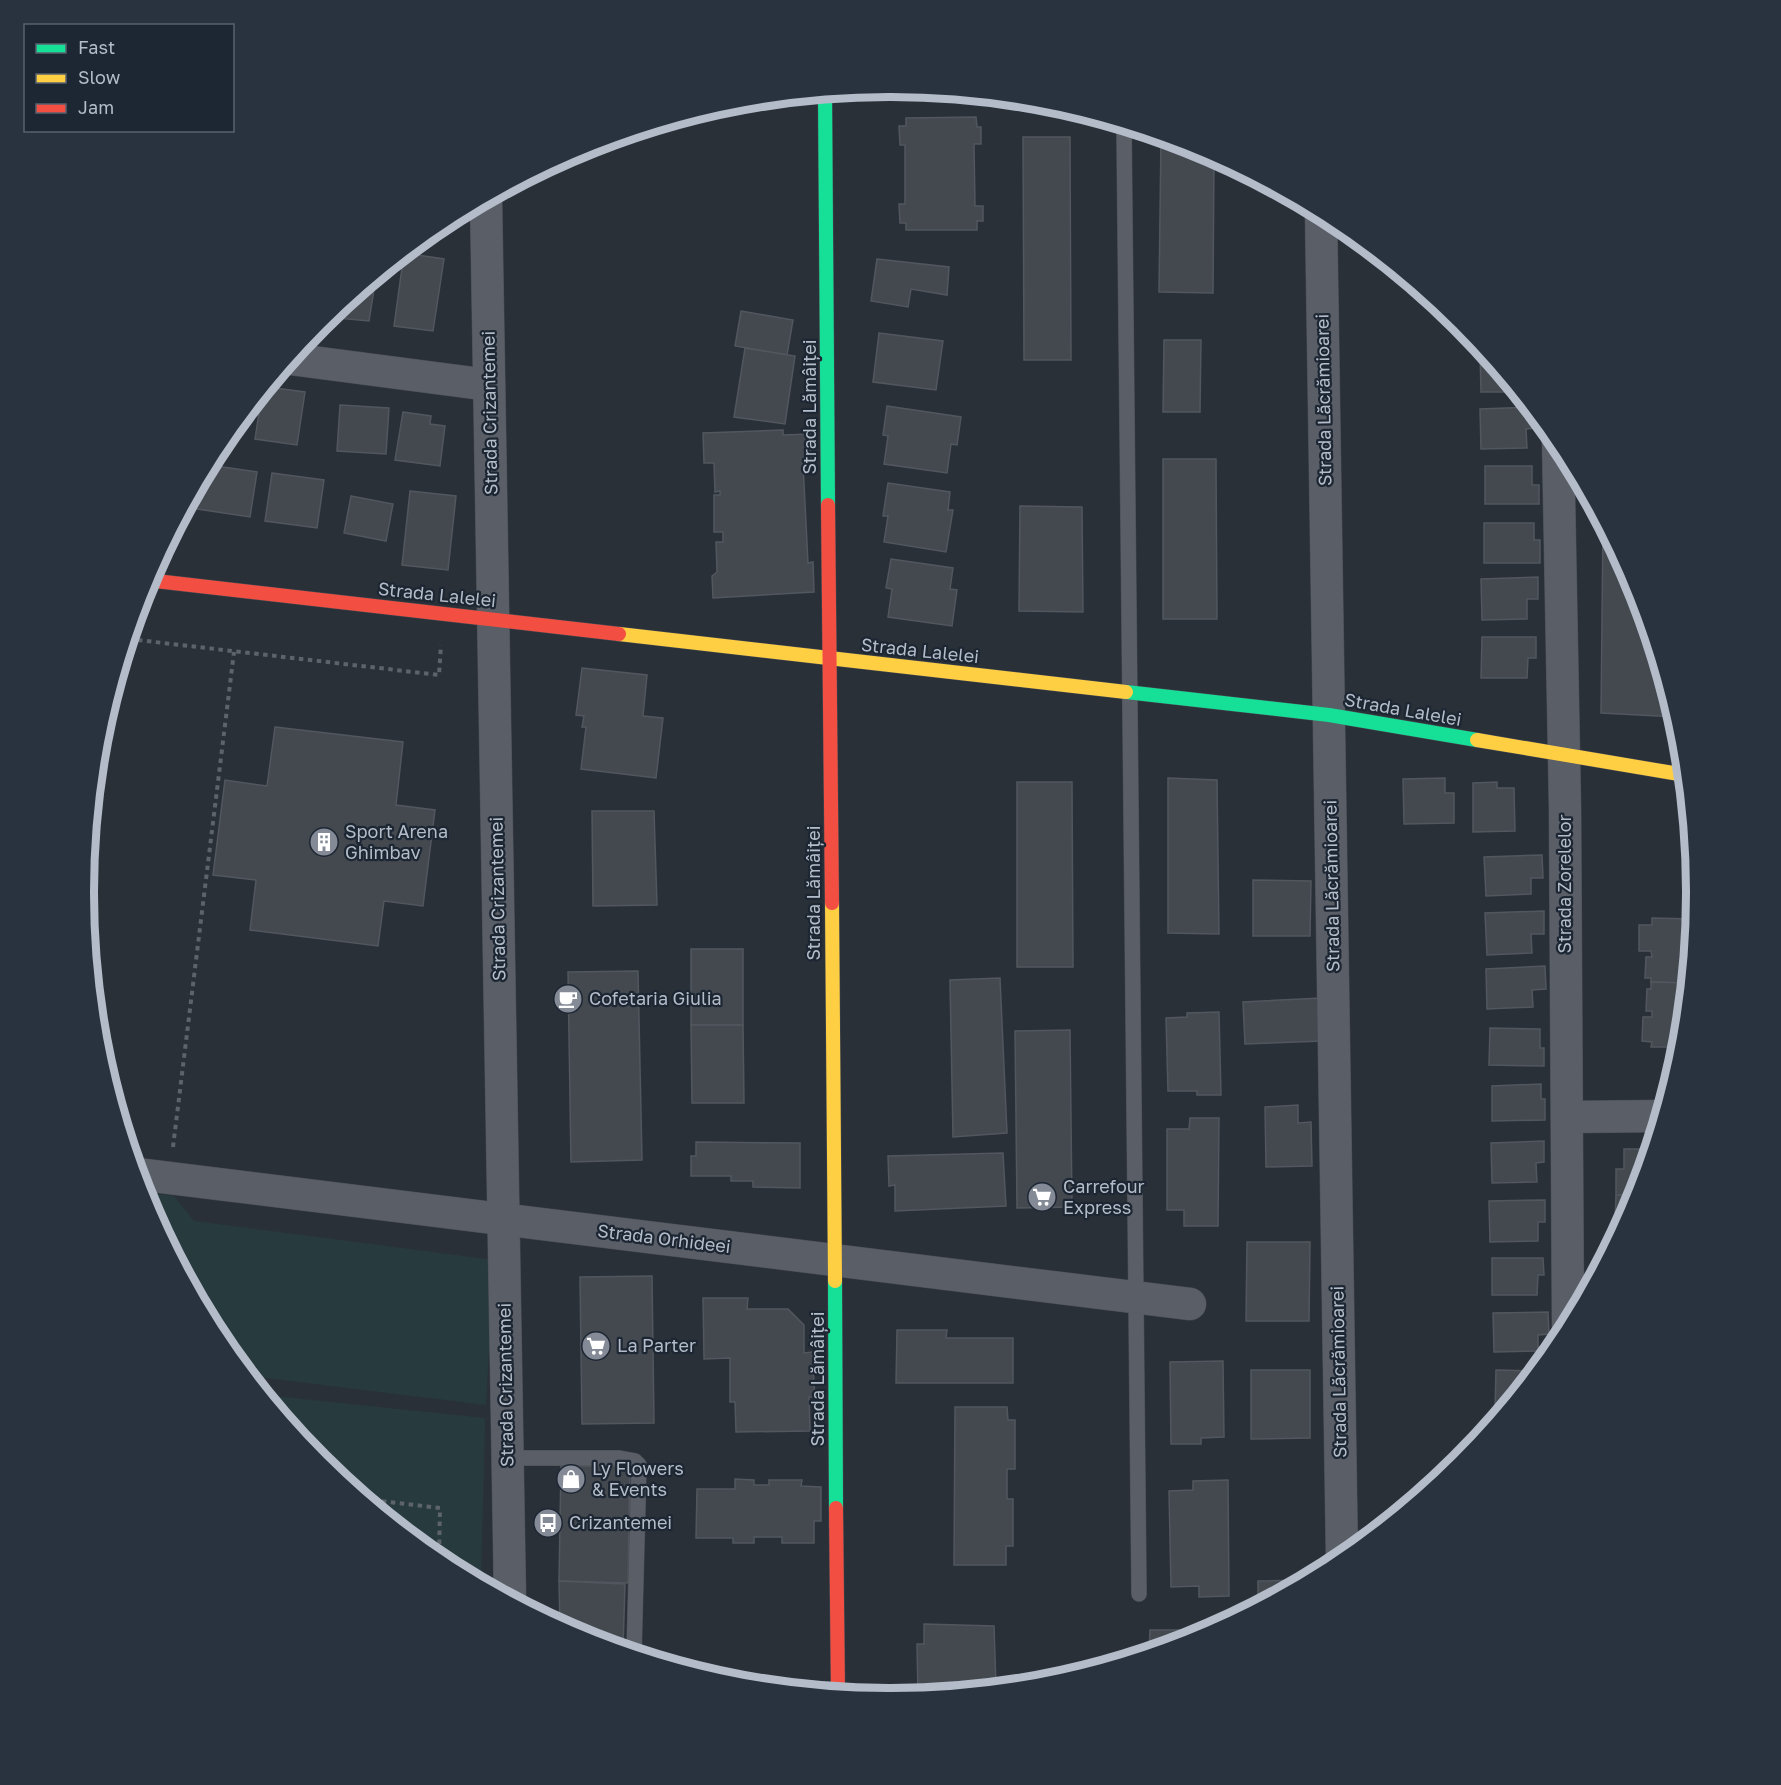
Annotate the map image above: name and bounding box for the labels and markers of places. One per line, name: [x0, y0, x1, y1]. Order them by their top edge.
place label: Sport Arena Ghimbav: [345, 820, 448, 863]
building icon: Sport Arena Ghimbav: [308, 826, 340, 858]
cafe icon: Cofetaria Giulia: [552, 983, 584, 1015]
place label: Cofetaria Giulia: [589, 987, 722, 1009]
place label: Carrefour Express: [1063, 1175, 1145, 1218]
supermarket icon: Carrefour Express: [1026, 1181, 1058, 1213]
supermarket icon: La Parter: [580, 1330, 612, 1362]
place label: La Parter: [617, 1334, 696, 1356]
place label: Ly Flowers & Events: [592, 1457, 684, 1500]
shop icon: Ly Flowers & Events: [555, 1463, 587, 1495]
bus stop icon: Crizantemei: [532, 1507, 564, 1539]
place label: Crizantemei: [569, 1511, 672, 1533]

